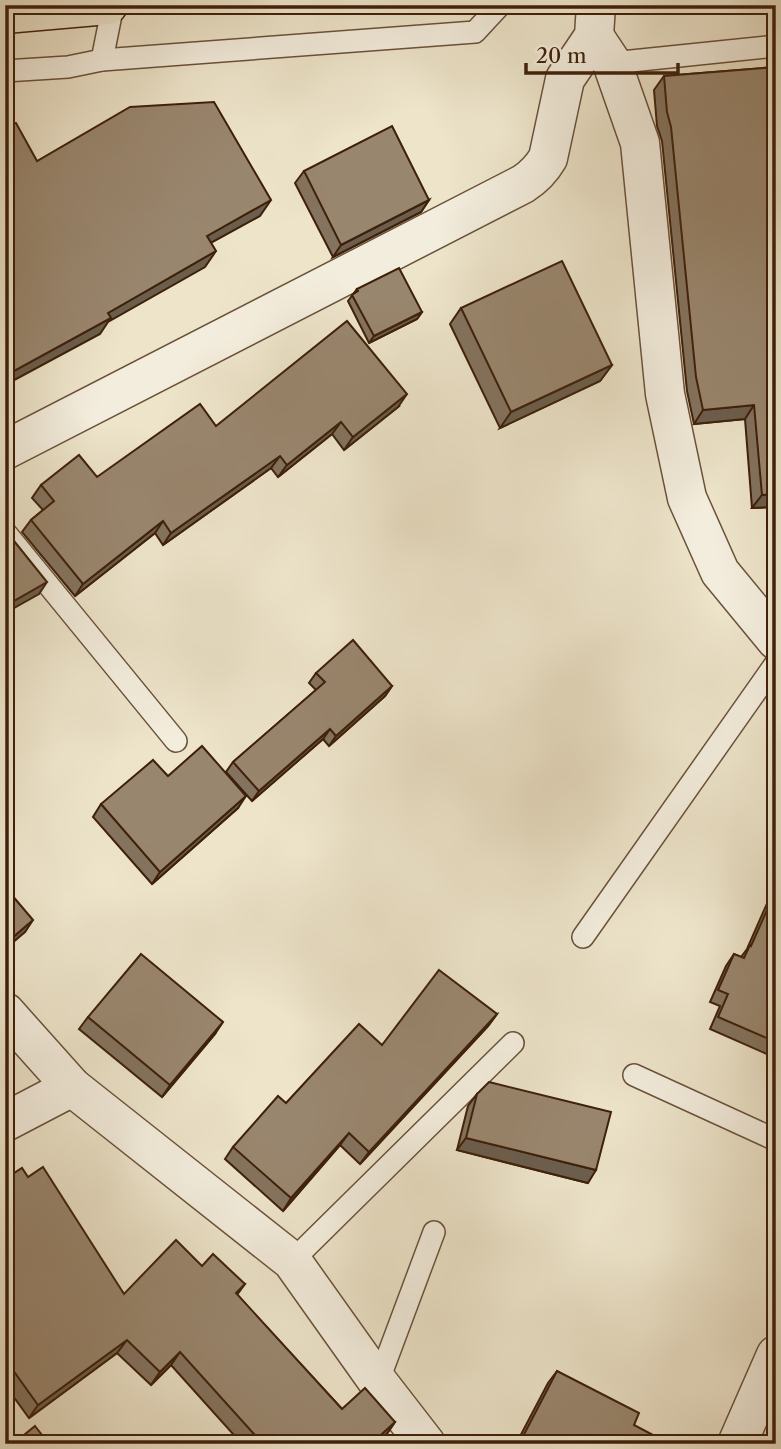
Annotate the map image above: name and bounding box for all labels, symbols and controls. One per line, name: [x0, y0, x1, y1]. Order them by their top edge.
scale bar: [526, 32, 678, 76]
text: 20 m: [536, 43, 587, 68]

